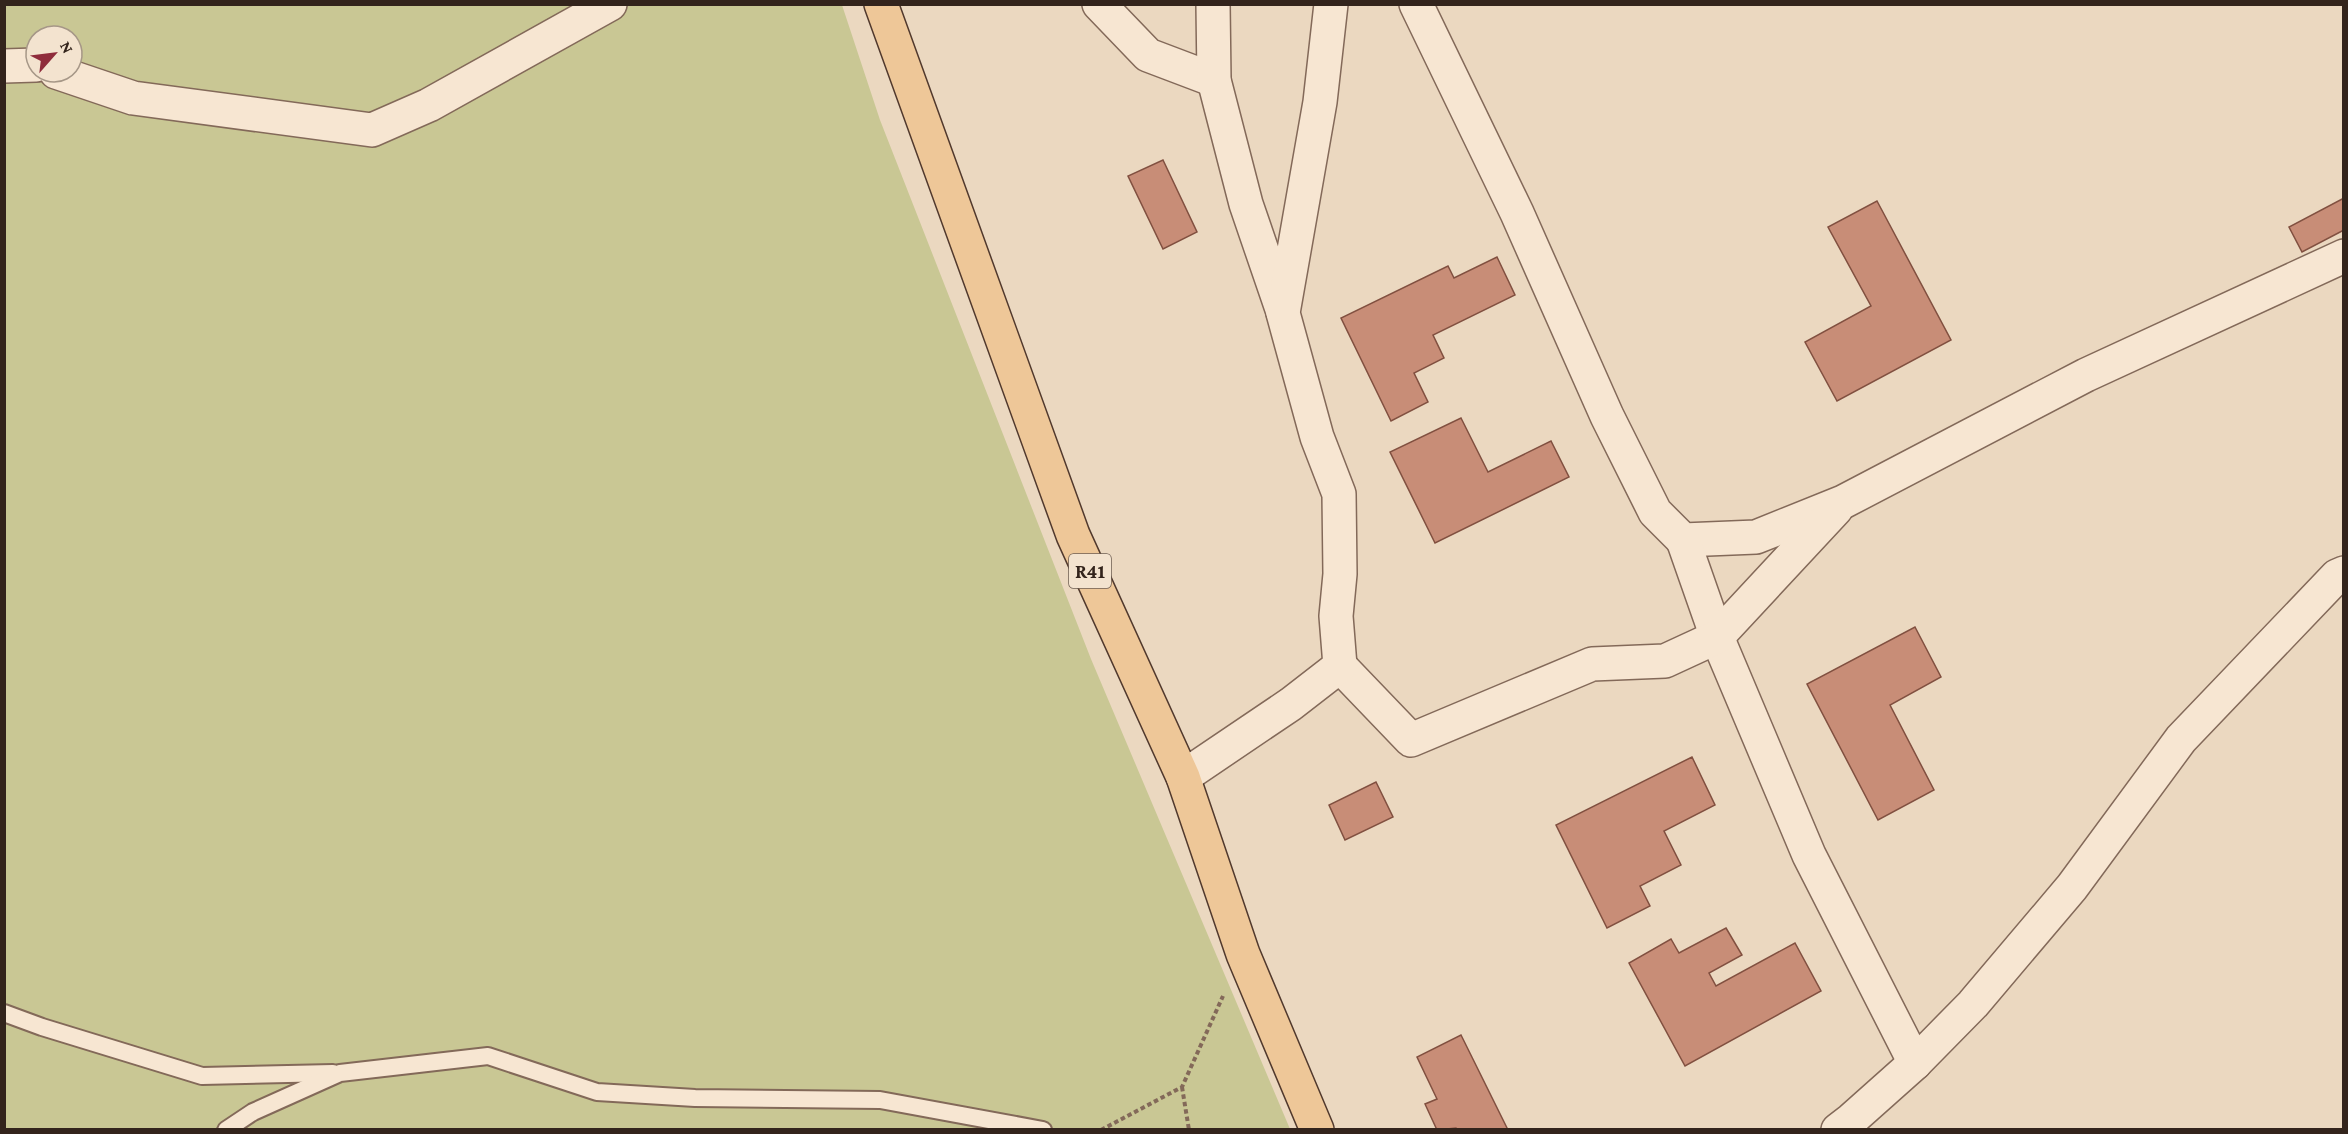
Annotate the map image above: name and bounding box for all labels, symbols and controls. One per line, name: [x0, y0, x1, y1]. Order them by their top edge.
north arrow: [24, 24, 84, 84]
text: N: [57, 38, 77, 56]
road number: R41: [1069, 554, 1111, 588]

